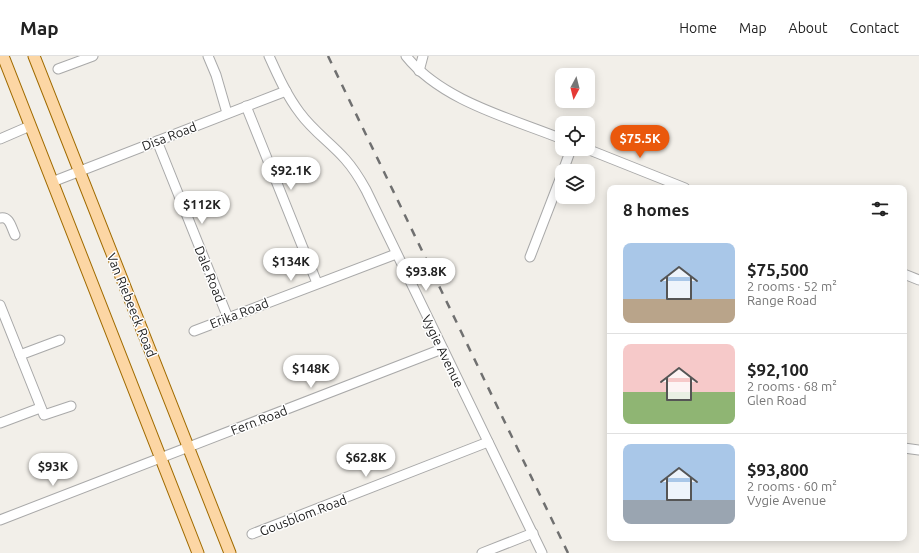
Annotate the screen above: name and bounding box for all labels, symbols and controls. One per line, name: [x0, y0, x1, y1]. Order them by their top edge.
text: Map: [20, 17, 59, 39]
text: Home: [679, 20, 717, 36]
text: Map: [739, 20, 767, 36]
text: About: [789, 20, 828, 36]
text: Contact: [850, 20, 899, 36]
north arrow: [555, 68, 595, 108]
map controls: [555, 68, 595, 204]
button: locate: [555, 116, 595, 156]
street label: Disa Road: [140, 119, 198, 153]
pin: $75.5K: [607, 125, 673, 159]
text: $75.5K: [619, 131, 661, 145]
pin: $92.1K: [258, 157, 324, 191]
text: $92.1K: [270, 163, 312, 177]
button: layers: [555, 164, 595, 204]
pin: $112K: [174, 191, 230, 225]
text: $112K: [183, 197, 221, 211]
icon: filters: [869, 198, 891, 220]
text: 8 homes: [623, 200, 689, 219]
street label: Dale Road: [192, 244, 228, 304]
pin: $134K: [263, 248, 319, 282]
street label: Van Riebeeck Road: [105, 251, 159, 359]
text: $134K: [272, 254, 310, 268]
pin: $93.8K: [393, 258, 459, 292]
icon: home: [655, 259, 703, 307]
text: $75,500: [747, 260, 809, 279]
text: $93.8K: [405, 264, 447, 278]
text: 2 rooms · 52 m²: [747, 279, 837, 293]
text: Range Road: [747, 293, 817, 307]
street label: Erika Road: [208, 295, 270, 331]
street label: Vygie Avenue: [419, 312, 467, 390]
pin: $148K: [283, 355, 339, 389]
icon: home: [655, 360, 703, 408]
text: $92,100: [747, 360, 809, 379]
text: $148K: [292, 361, 330, 375]
text: 2 rooms · 68 m²: [747, 379, 837, 393]
text: Glen Road: [747, 393, 807, 407]
street label: Fern Road: [229, 403, 289, 437]
pin: $62.8K: [333, 444, 399, 478]
text: $62.8K: [345, 450, 387, 464]
pin: $93K: [29, 453, 77, 487]
text: $93K: [38, 459, 68, 473]
icon: home: [655, 460, 703, 508]
text: $93,800: [747, 460, 809, 479]
text: 2 rooms · 60 m²: [747, 479, 837, 493]
street label: Gousblom Road: [258, 492, 348, 538]
text: Vygie Avenue: [747, 493, 826, 507]

